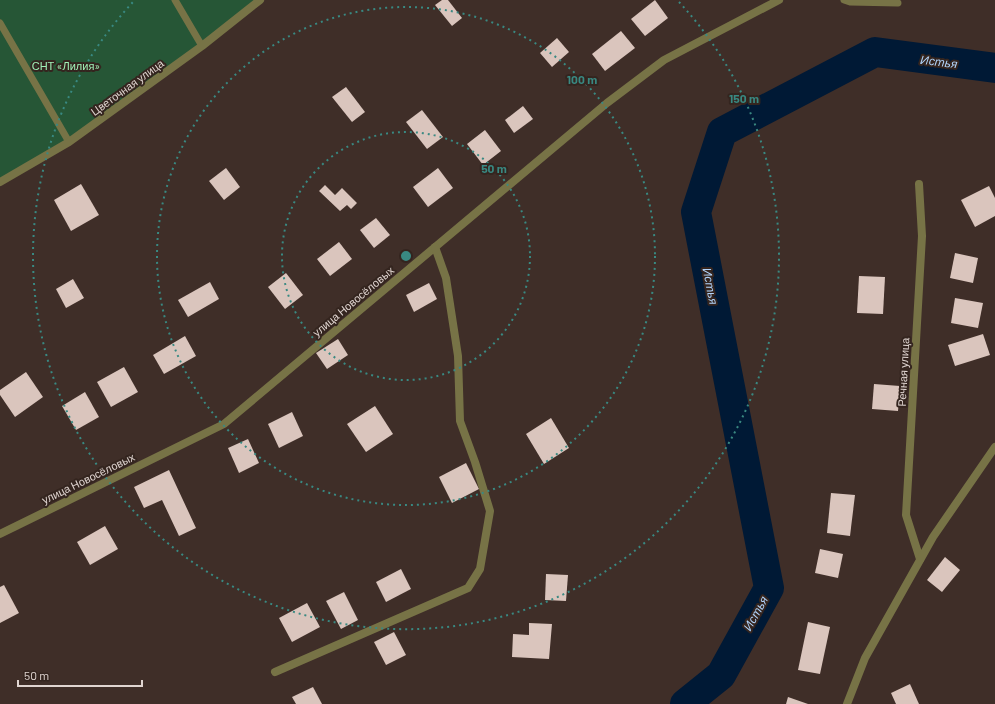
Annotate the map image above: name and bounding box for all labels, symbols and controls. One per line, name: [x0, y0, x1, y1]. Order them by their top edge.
water label: Истья: [920, 52, 959, 70]
street label: Цветочная улица: [88, 56, 167, 118]
park label: СНТ «Лилия»: [32, 59, 100, 72]
text: 100 m: [567, 72, 597, 86]
text: 150 m: [729, 91, 759, 105]
text: 50 m: [481, 161, 507, 175]
centre of rings: [399, 249, 413, 263]
street label: улица Новосёловых: [310, 263, 397, 339]
water label: Истья: [701, 266, 722, 306]
street label: Речная улица: [895, 336, 911, 407]
street label: улица Новосёловых: [39, 450, 137, 506]
water label: Истья: [740, 593, 770, 633]
scale bar: [18, 662, 142, 688]
text: 50 m: [24, 668, 49, 682]

